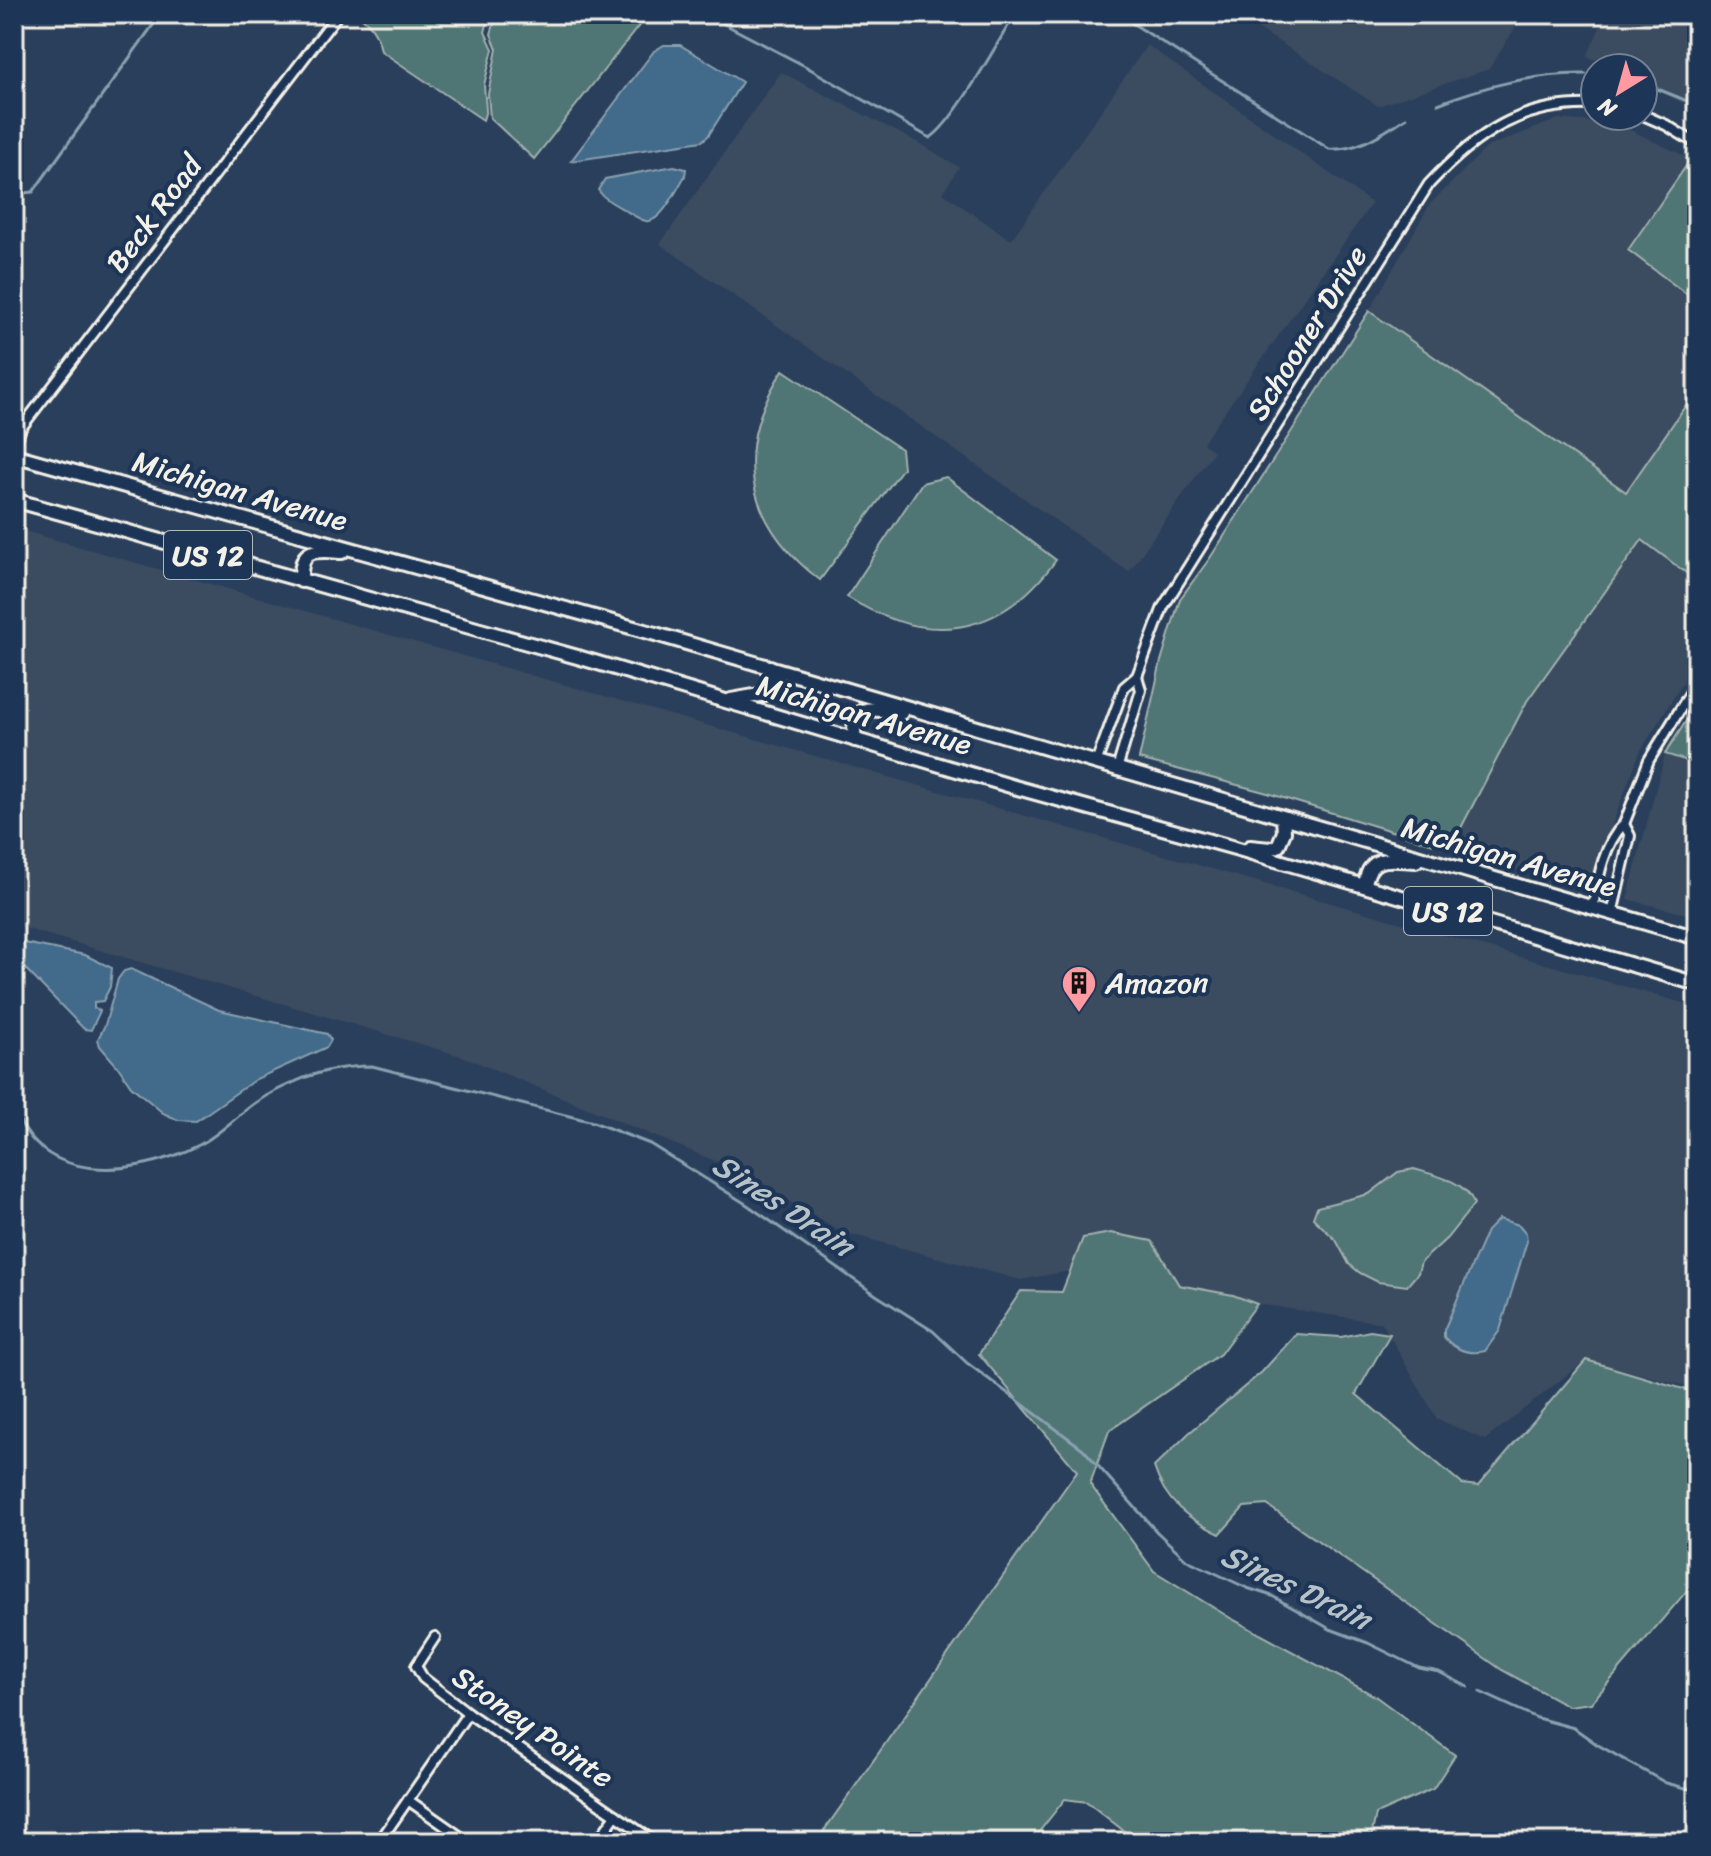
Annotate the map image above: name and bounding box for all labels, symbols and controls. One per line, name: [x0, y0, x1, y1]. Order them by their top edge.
north arrow: [1579, 52, 1659, 132]
text: N: [1589, 87, 1626, 128]
street label: Beck Road: [91, 141, 218, 285]
street label: Schooner Drive: [1231, 234, 1383, 432]
street label: Michigan Avenue: [126, 434, 354, 548]
road number: US 12: [164, 531, 252, 579]
street label: Michigan Avenue: [750, 658, 978, 772]
street label: Michigan Avenue: [1395, 800, 1623, 914]
road number: US 12: [1404, 887, 1492, 935]
place label: Amazon: [1104, 956, 1209, 1010]
building icon: Amazon: [1060, 964, 1098, 1014]
water label: Sines Drain: [700, 1138, 869, 1275]
water label: Sines Drain: [1211, 1527, 1384, 1648]
street label: Stoney Pointe: [441, 1651, 625, 1803]

